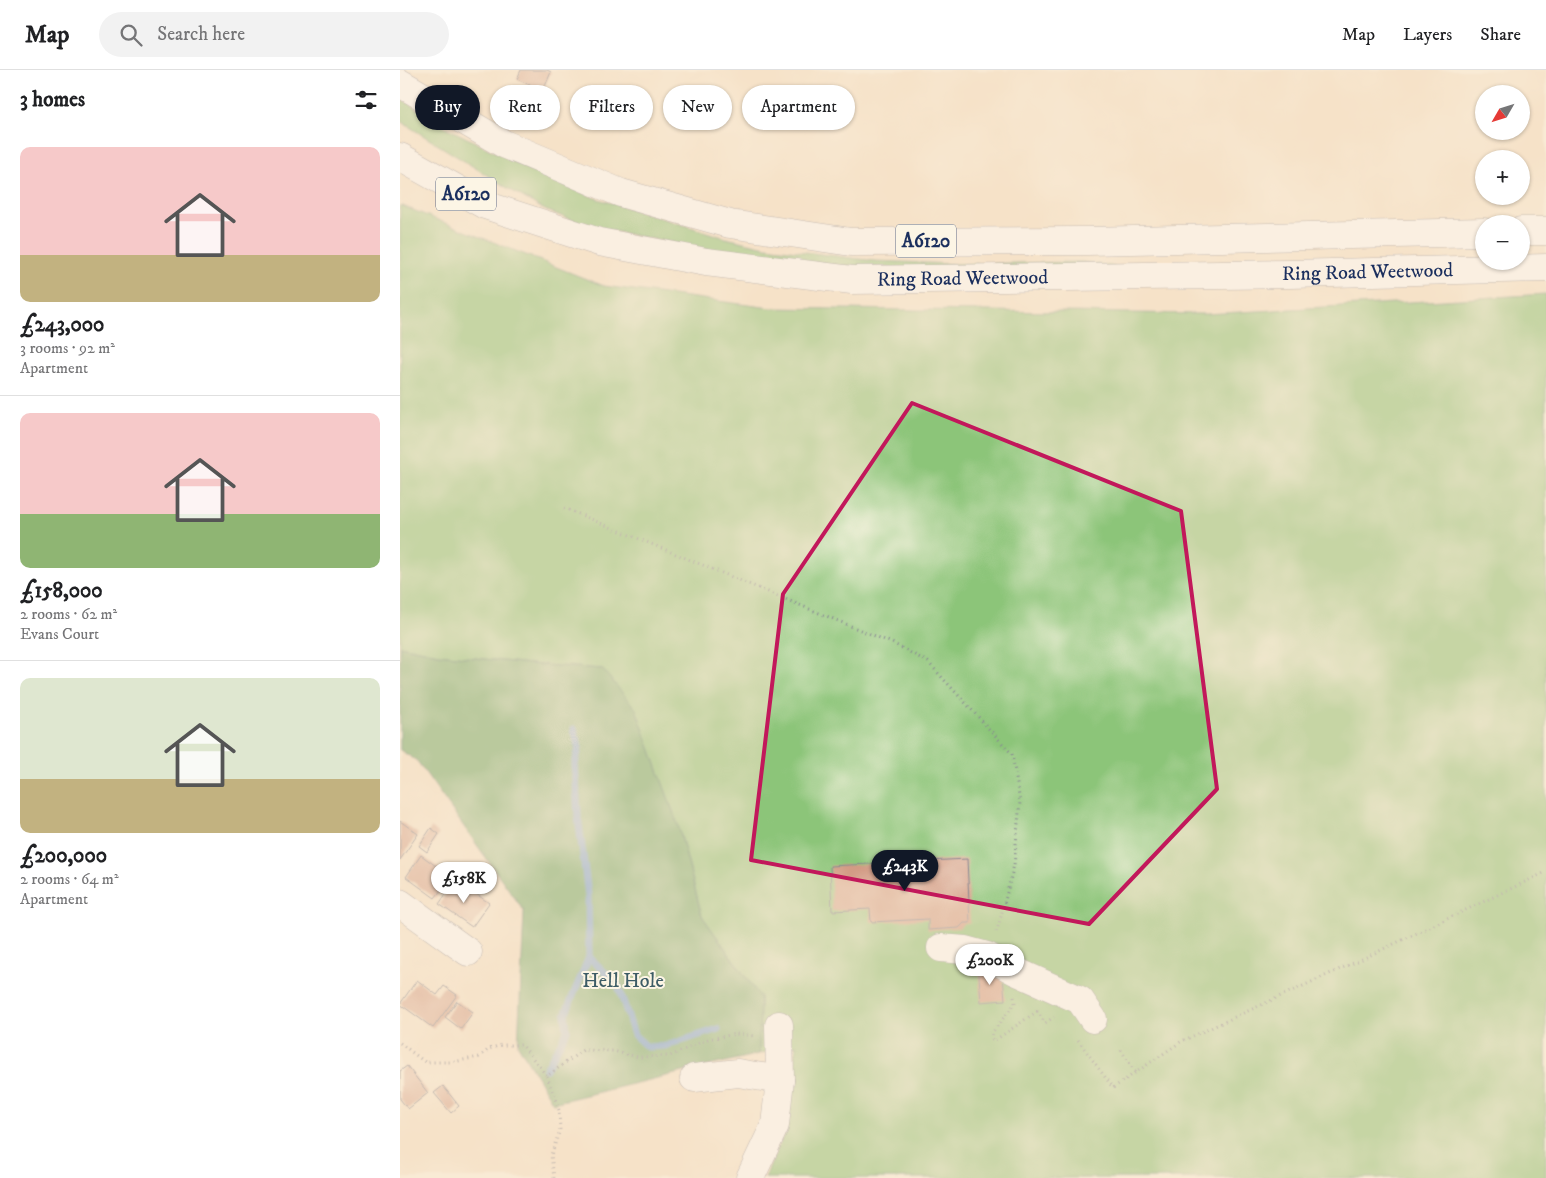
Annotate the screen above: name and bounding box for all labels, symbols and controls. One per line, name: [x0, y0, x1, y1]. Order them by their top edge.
search box: [99, 12, 449, 57]
text: Map: [25, 20, 69, 50]
icon: search: [117, 21, 145, 49]
text: Search here: [157, 23, 245, 46]
text: Map: [1342, 24, 1375, 46]
text: Layers: [1403, 24, 1452, 46]
text: Share: [1480, 24, 1521, 46]
chip: Buy: [415, 85, 480, 130]
chip: Rent: [490, 85, 560, 130]
chip: Filters: [570, 85, 653, 130]
chip: New: [663, 85, 732, 130]
chip: Apartment: [742, 85, 855, 130]
north arrow: [1475, 85, 1530, 140]
map controls: [1475, 85, 1530, 270]
icon: filters: [352, 86, 380, 114]
text: 3 homes: [20, 87, 85, 113]
button: +: [1475, 150, 1530, 205]
road number: A6120: [436, 178, 496, 210]
icon: home: [155, 180, 245, 270]
button: −: [1475, 215, 1530, 270]
road number: A6120: [896, 224, 956, 258]
street label: Ring Road Weetwood: [1282, 258, 1453, 287]
street label: Ring Road Weetwood: [877, 265, 1048, 292]
text: £243,000: [20, 312, 104, 338]
text: 3 rooms · 92 m²: [20, 338, 115, 358]
text: Apartment: [20, 358, 88, 378]
icon: home: [155, 445, 245, 535]
text: £158,000: [20, 578, 103, 604]
text: 2 rooms · 62 m²: [20, 604, 117, 624]
text: Evans Court: [20, 624, 99, 644]
icon: home: [155, 710, 245, 800]
text: £200,000: [20, 843, 107, 869]
pin: £243K: [870, 850, 940, 892]
text: £243K: [882, 856, 928, 876]
pin: £158K: [429, 862, 499, 904]
text: £158K: [442, 868, 486, 888]
text: 2 rooms · 64 m²: [20, 869, 119, 889]
text: Apartment: [20, 889, 88, 909]
pin: £200K: [955, 944, 1025, 986]
text: £200K: [966, 950, 1014, 970]
park label: Hell Hole: [582, 969, 664, 994]

